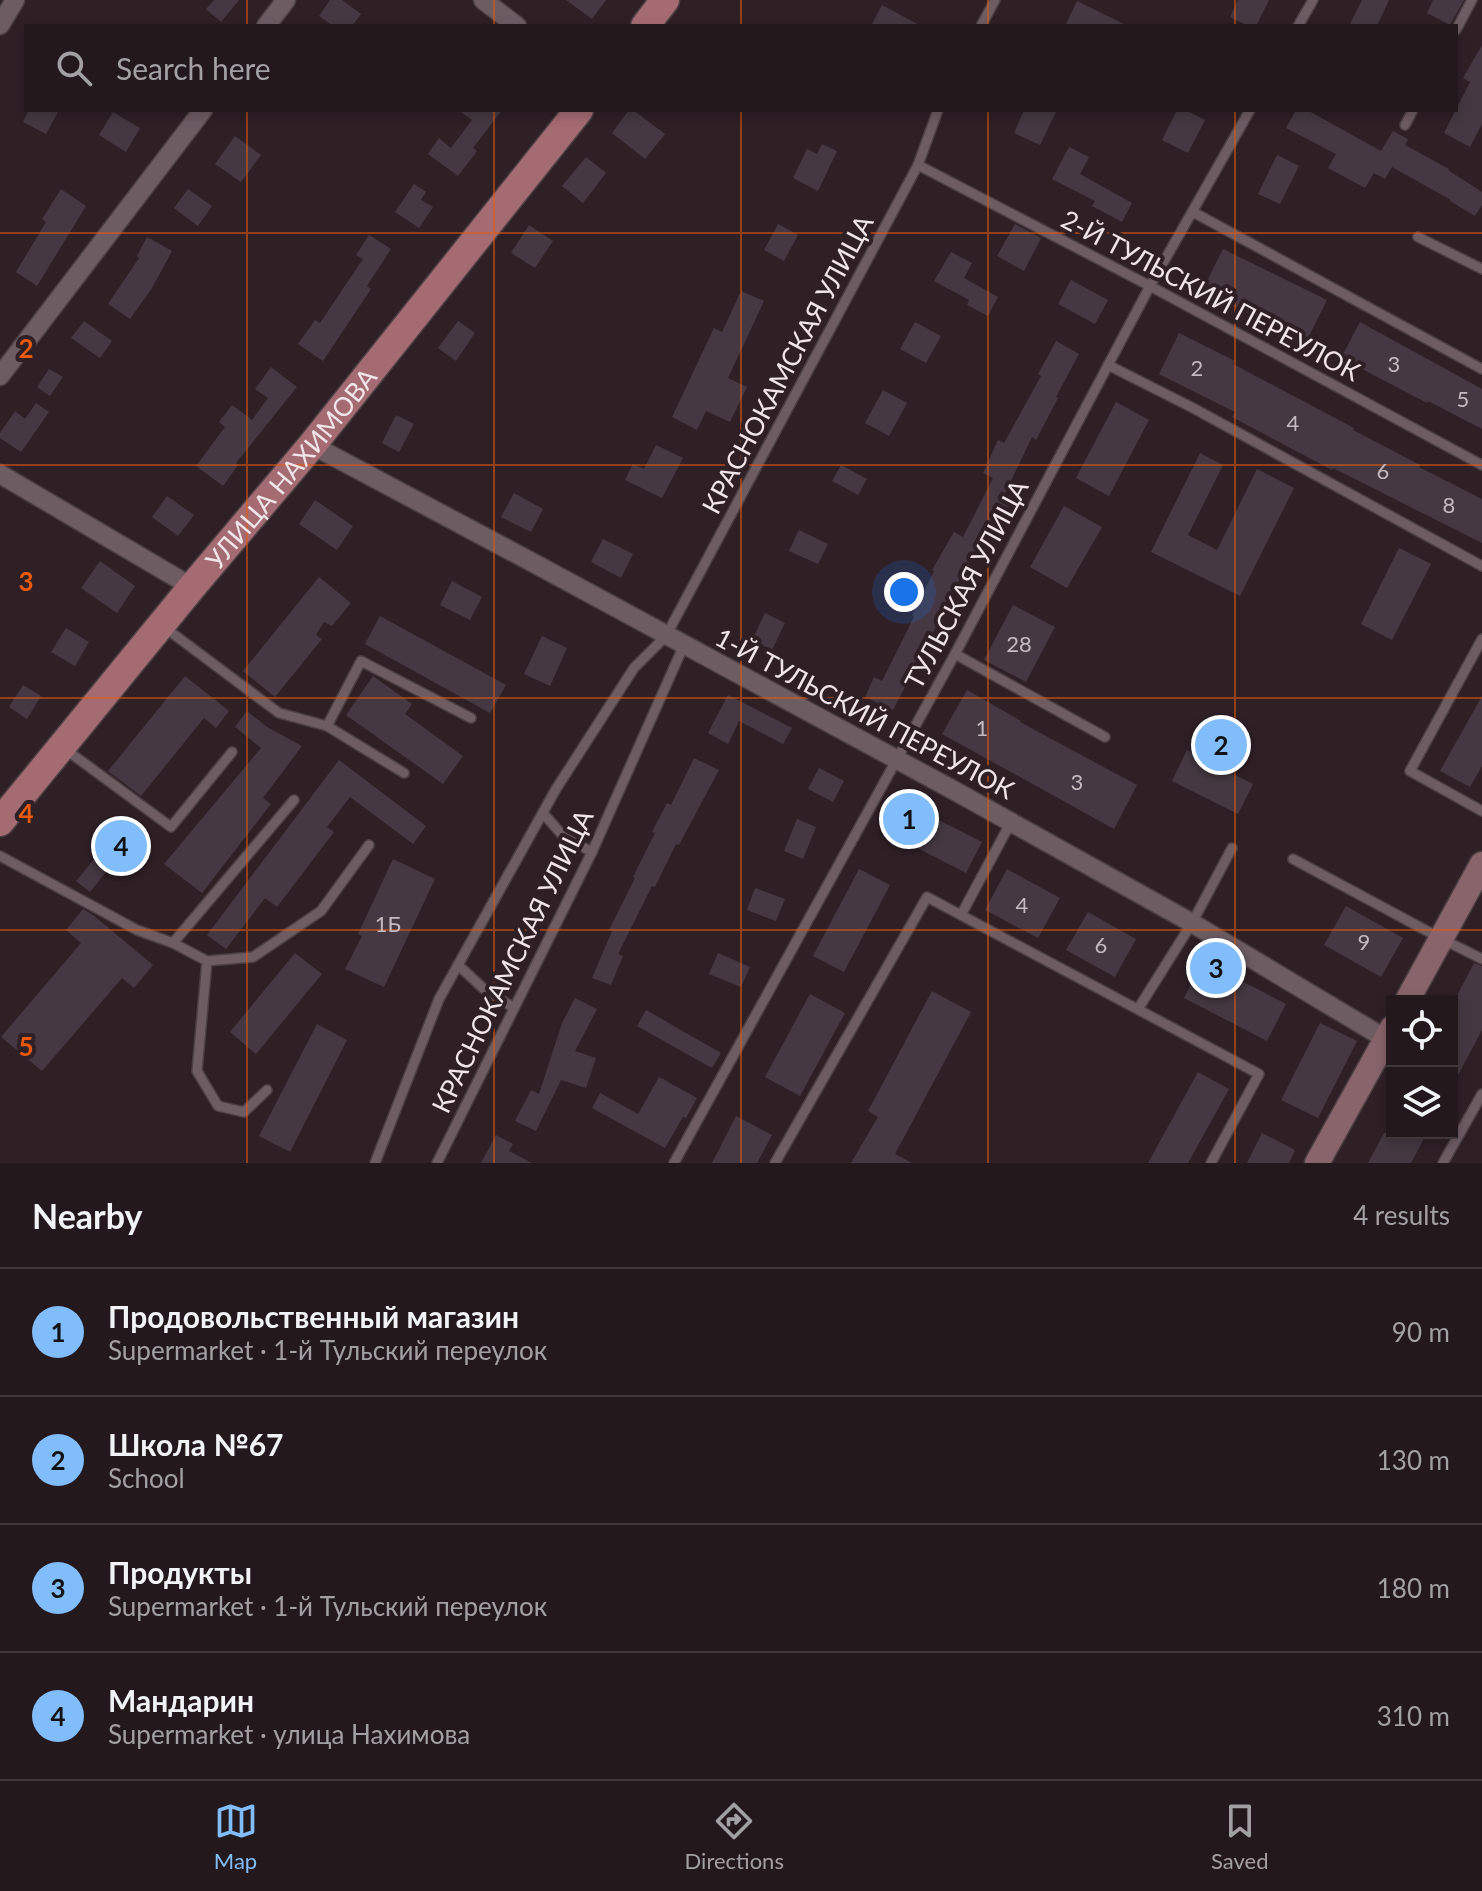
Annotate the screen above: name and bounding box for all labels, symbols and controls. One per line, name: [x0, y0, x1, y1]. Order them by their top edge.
search box: [24, 24, 1458, 112]
icon: search: [52, 46, 96, 90]
text: Search here: [116, 50, 271, 86]
street label: 2-Й ТУЛЬСКИЙ ПЕРЕУЛОК: [1056, 203, 1366, 387]
street label: КРАСНОКАМСКАЯ УЛИЦА: [695, 209, 880, 519]
text: 2: [18, 332, 34, 364]
house number: 3: [1388, 350, 1400, 377]
house number: 2: [1191, 354, 1203, 380]
street label: УЛИЦА НАХИМОВА: [198, 361, 384, 575]
house number: 5: [1457, 385, 1469, 412]
house number: 4: [1287, 409, 1300, 436]
house number: 6: [1377, 457, 1389, 484]
street label: ТУЛЬСКАЯ УЛИЦА: [897, 474, 1035, 694]
house number: 8: [1443, 491, 1455, 518]
text: 3: [18, 565, 34, 597]
your location: [884, 572, 924, 612]
street label: 1-Й ТУЛЬСКИЙ ПЕРЕУЛОК: [710, 621, 1020, 805]
house number: 28: [1006, 630, 1032, 657]
house number: 1: [976, 714, 988, 740]
pin: 2: [1195, 715, 1247, 775]
house number: 3: [1071, 768, 1083, 795]
pin: 1: [883, 789, 935, 849]
text: 4: [18, 797, 34, 829]
street label: КРАСНОКАМСКАЯ УЛИЦА: [424, 804, 600, 1118]
pin: 4: [95, 816, 147, 876]
house number: 4: [1016, 891, 1029, 918]
house number: 1Б: [375, 910, 401, 937]
house number: 9: [1358, 928, 1370, 955]
house number: 6: [1095, 931, 1107, 958]
pin: 3: [1190, 938, 1242, 998]
map controls: [1386, 995, 1458, 1139]
button: locate: [1386, 995, 1458, 1067]
text: 5: [18, 1030, 34, 1062]
button: layers: [1386, 1067, 1458, 1139]
text: Nearby: [32, 1195, 143, 1236]
text: 4 results: [1353, 1199, 1450, 1231]
text: Продовольственный магазин: [108, 1298, 519, 1334]
text: 1: [50, 1316, 66, 1348]
text: 90 m: [1392, 1316, 1450, 1348]
text: Supermarket · 1-й Тульский переулок: [108, 1334, 547, 1366]
text: Школа №67: [108, 1426, 283, 1462]
text: 2: [50, 1444, 66, 1476]
text: 130 m: [1377, 1444, 1450, 1476]
text: School: [108, 1462, 185, 1494]
text: Продукты: [108, 1554, 252, 1590]
text: 3: [50, 1572, 66, 1604]
text: 180 m: [1377, 1572, 1450, 1604]
text: Supermarket · 1-й Тульский переулок: [108, 1590, 547, 1622]
text: Мандарин: [108, 1682, 254, 1718]
text: 4: [50, 1700, 66, 1732]
text: 310 m: [1377, 1700, 1450, 1732]
text: Supermarket · улица Нахимова: [108, 1718, 470, 1750]
tab: Map: [214, 1799, 258, 1874]
tab: Directions: [685, 1799, 784, 1874]
tab: Saved: [1211, 1799, 1268, 1874]

